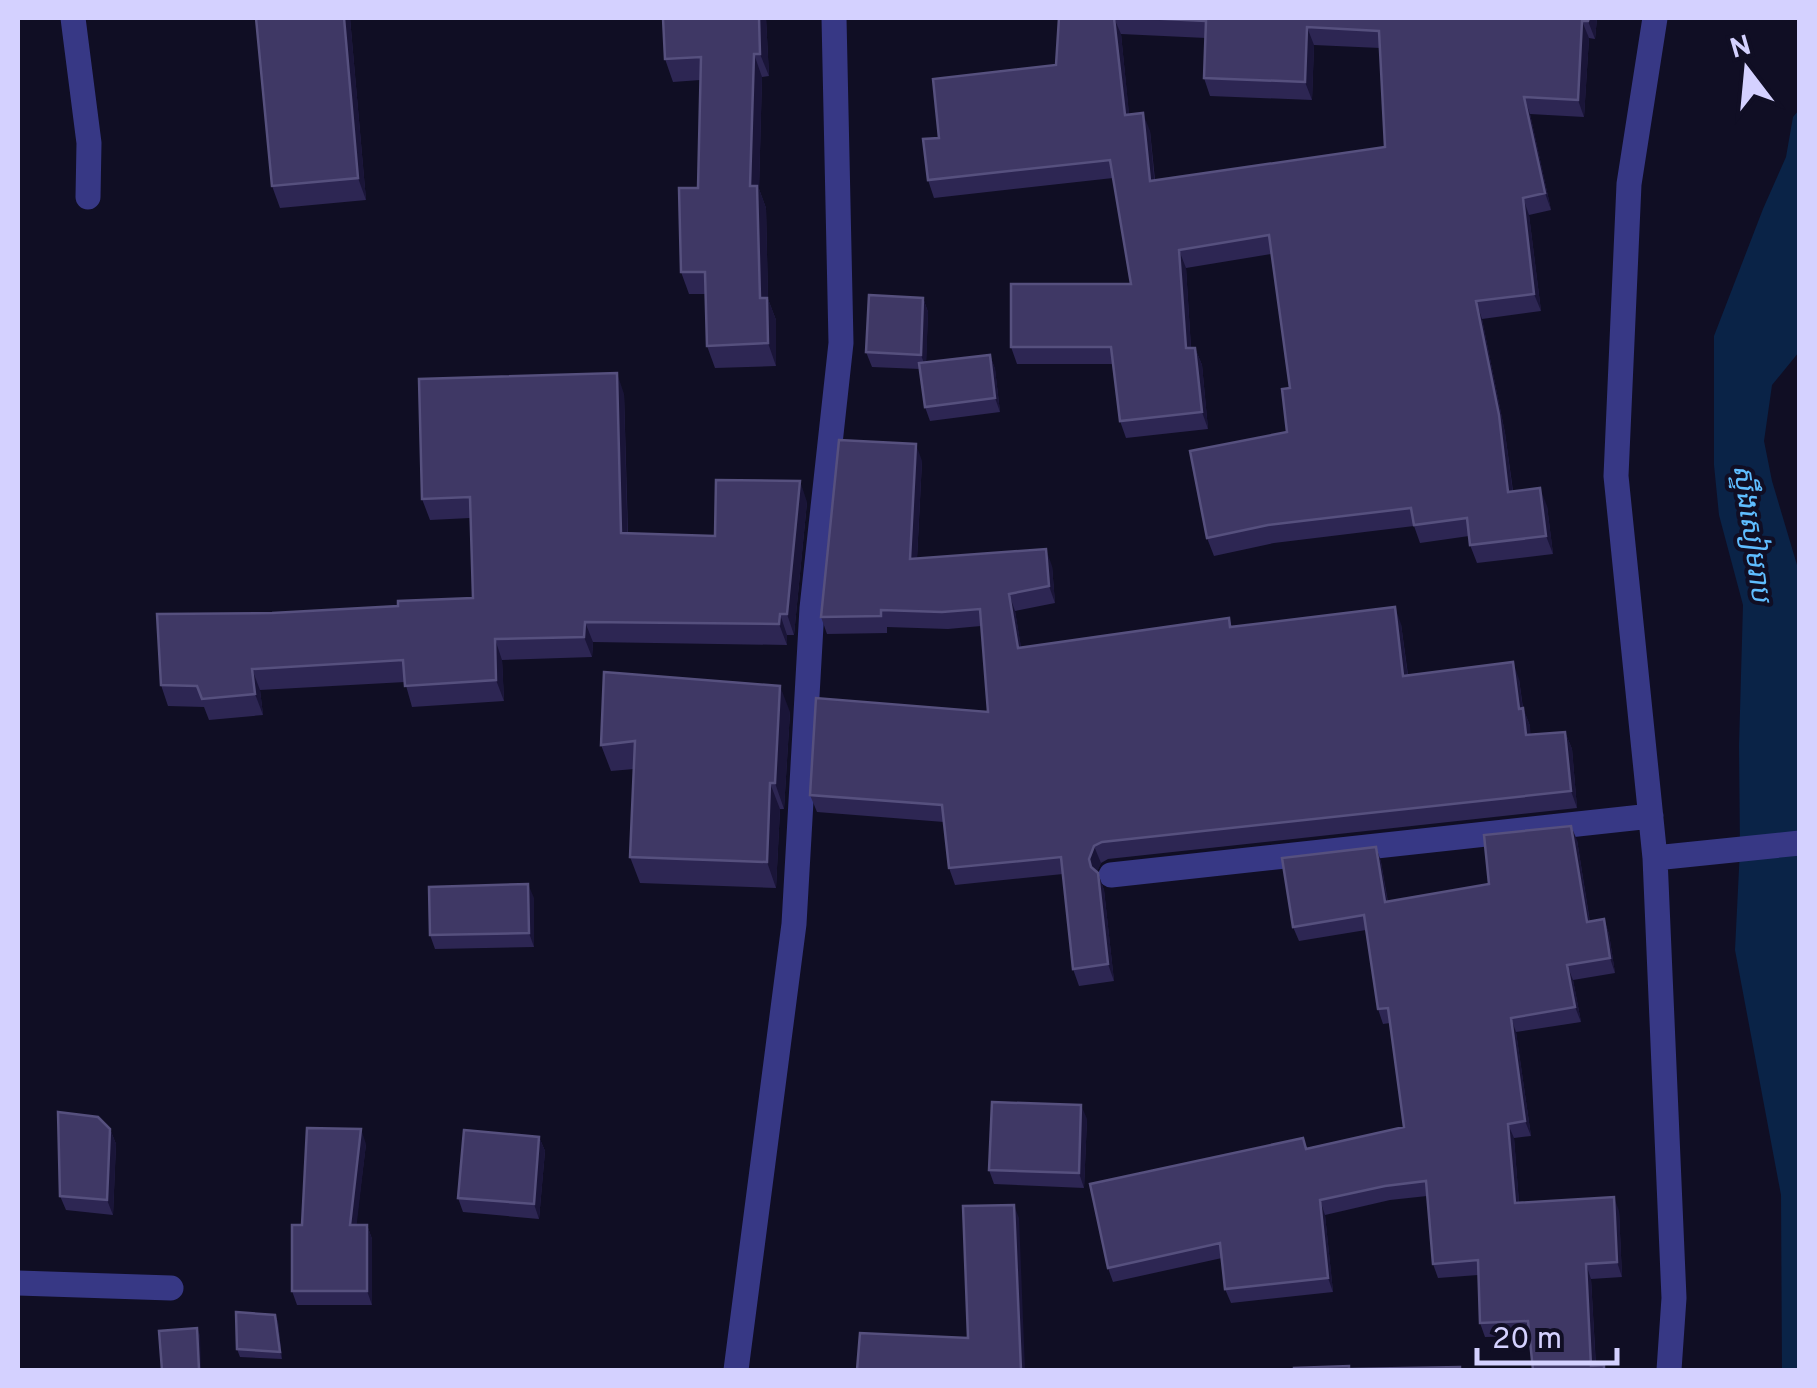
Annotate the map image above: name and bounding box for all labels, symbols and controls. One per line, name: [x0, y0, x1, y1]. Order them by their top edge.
north arrow: [1697, 20, 1797, 120]
text: N: [1726, 29, 1756, 69]
water label: ស្ទឹងសៀមរាប: [1723, 462, 1781, 607]
scale bar: [1477, 1303, 1617, 1365]
text: 20 m: [1492, 1322, 1562, 1359]

